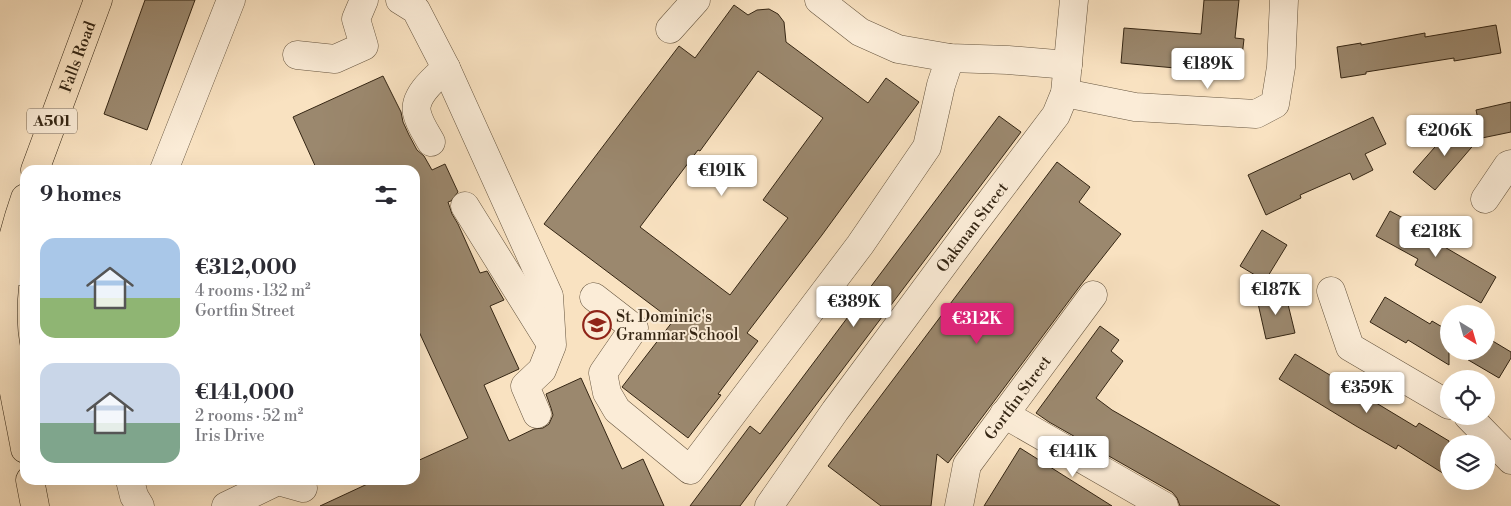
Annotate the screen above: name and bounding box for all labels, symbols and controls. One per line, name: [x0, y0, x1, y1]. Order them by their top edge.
street label: Falls Road: [56, 18, 100, 95]
pin: €189K: [1173, 48, 1243, 90]
text: €189K: [1182, 54, 1234, 74]
road number: A501: [27, 108, 77, 134]
pin: €206K: [1410, 114, 1480, 157]
text: €206K: [1417, 121, 1473, 141]
pin: €191K: [687, 154, 757, 197]
text: €191K: [698, 161, 746, 181]
street label: Oakman Street: [932, 178, 1013, 276]
icon: filters: [372, 181, 400, 209]
text: 9 homes: [40, 182, 121, 208]
pin: €218K: [1401, 216, 1471, 258]
text: €218K: [1410, 222, 1462, 242]
text: €312,000: [195, 255, 297, 281]
icon: home: [80, 258, 140, 318]
pin: €187K: [1241, 274, 1311, 316]
text: €187K: [1251, 280, 1301, 300]
text: 4 rooms · 132 m²: [195, 281, 311, 301]
pin: €389K: [819, 286, 889, 328]
text: €389K: [827, 292, 881, 312]
text: Gortfin Street: [195, 301, 295, 321]
pin: €312K: [942, 302, 1012, 345]
north arrow: [1440, 305, 1495, 360]
map controls: [1440, 305, 1495, 490]
place label: St. Dominic's Grammar School: [616, 307, 739, 345]
text: €312K: [952, 309, 1002, 329]
school or university icon: St. Dominic's Grammar School: [582, 310, 612, 340]
street label: Gortfin Street: [980, 352, 1056, 444]
button: locate: [1440, 370, 1495, 425]
pin: €359K: [1332, 372, 1402, 414]
text: €359K: [1340, 378, 1394, 398]
text: €141,000: [195, 380, 294, 406]
icon: home: [80, 383, 140, 443]
text: 2 rooms · 52 m²: [195, 406, 303, 426]
text: Iris Drive: [195, 426, 265, 446]
button: layers: [1440, 435, 1495, 490]
pin: €141K: [1038, 436, 1108, 478]
text: €141K: [1049, 442, 1097, 462]

